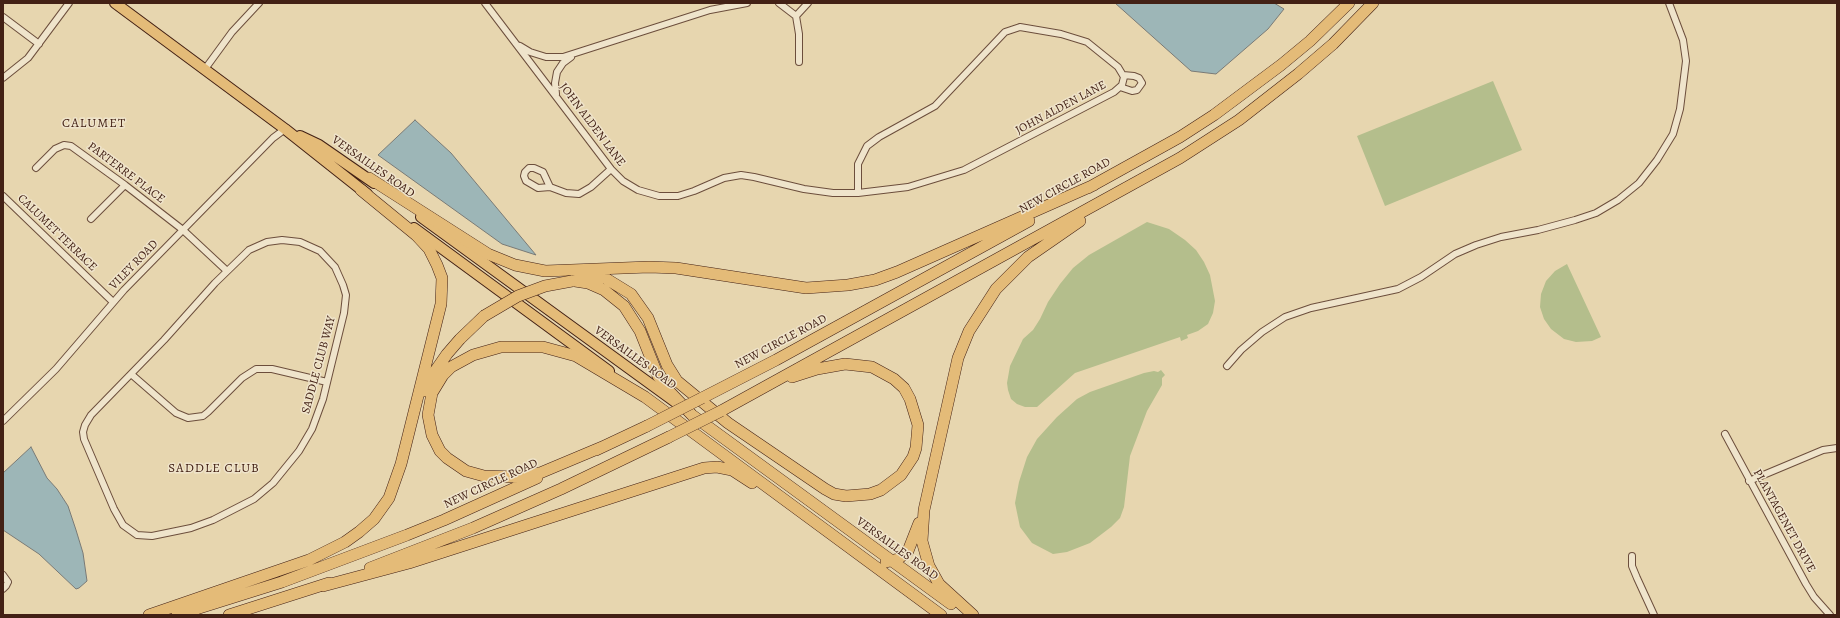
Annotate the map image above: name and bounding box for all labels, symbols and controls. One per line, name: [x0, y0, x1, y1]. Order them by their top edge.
street label: JOHN ALDEN LANE: [1013, 78, 1109, 138]
street label: JOHN ALDEN LANE: [556, 80, 628, 170]
district label: CALUMET: [62, 116, 126, 132]
street label: VERSAILLES ROAD: [329, 133, 417, 201]
street label: PARTERRE PLACE: [85, 139, 167, 207]
street label: NEW CIRCLE ROAD: [1017, 155, 1113, 217]
street label: CALUMET TERRACE: [14, 191, 100, 275]
street label: VILEY ROAD: [107, 237, 161, 293]
street label: NEW CIRCLE ROAD: [733, 312, 829, 372]
street label: SADDLE CLUB WAY: [299, 315, 339, 415]
street label: VERSAILLES ROAD: [591, 323, 679, 393]
street label: NEW CIRCLE ROAD: [442, 456, 540, 512]
district label: SADDLE CLUB: [168, 461, 260, 477]
street label: PLANTAGENET DRIVE: [1750, 467, 1818, 575]
street label: VERSAILLES ROAD: [853, 514, 941, 584]

